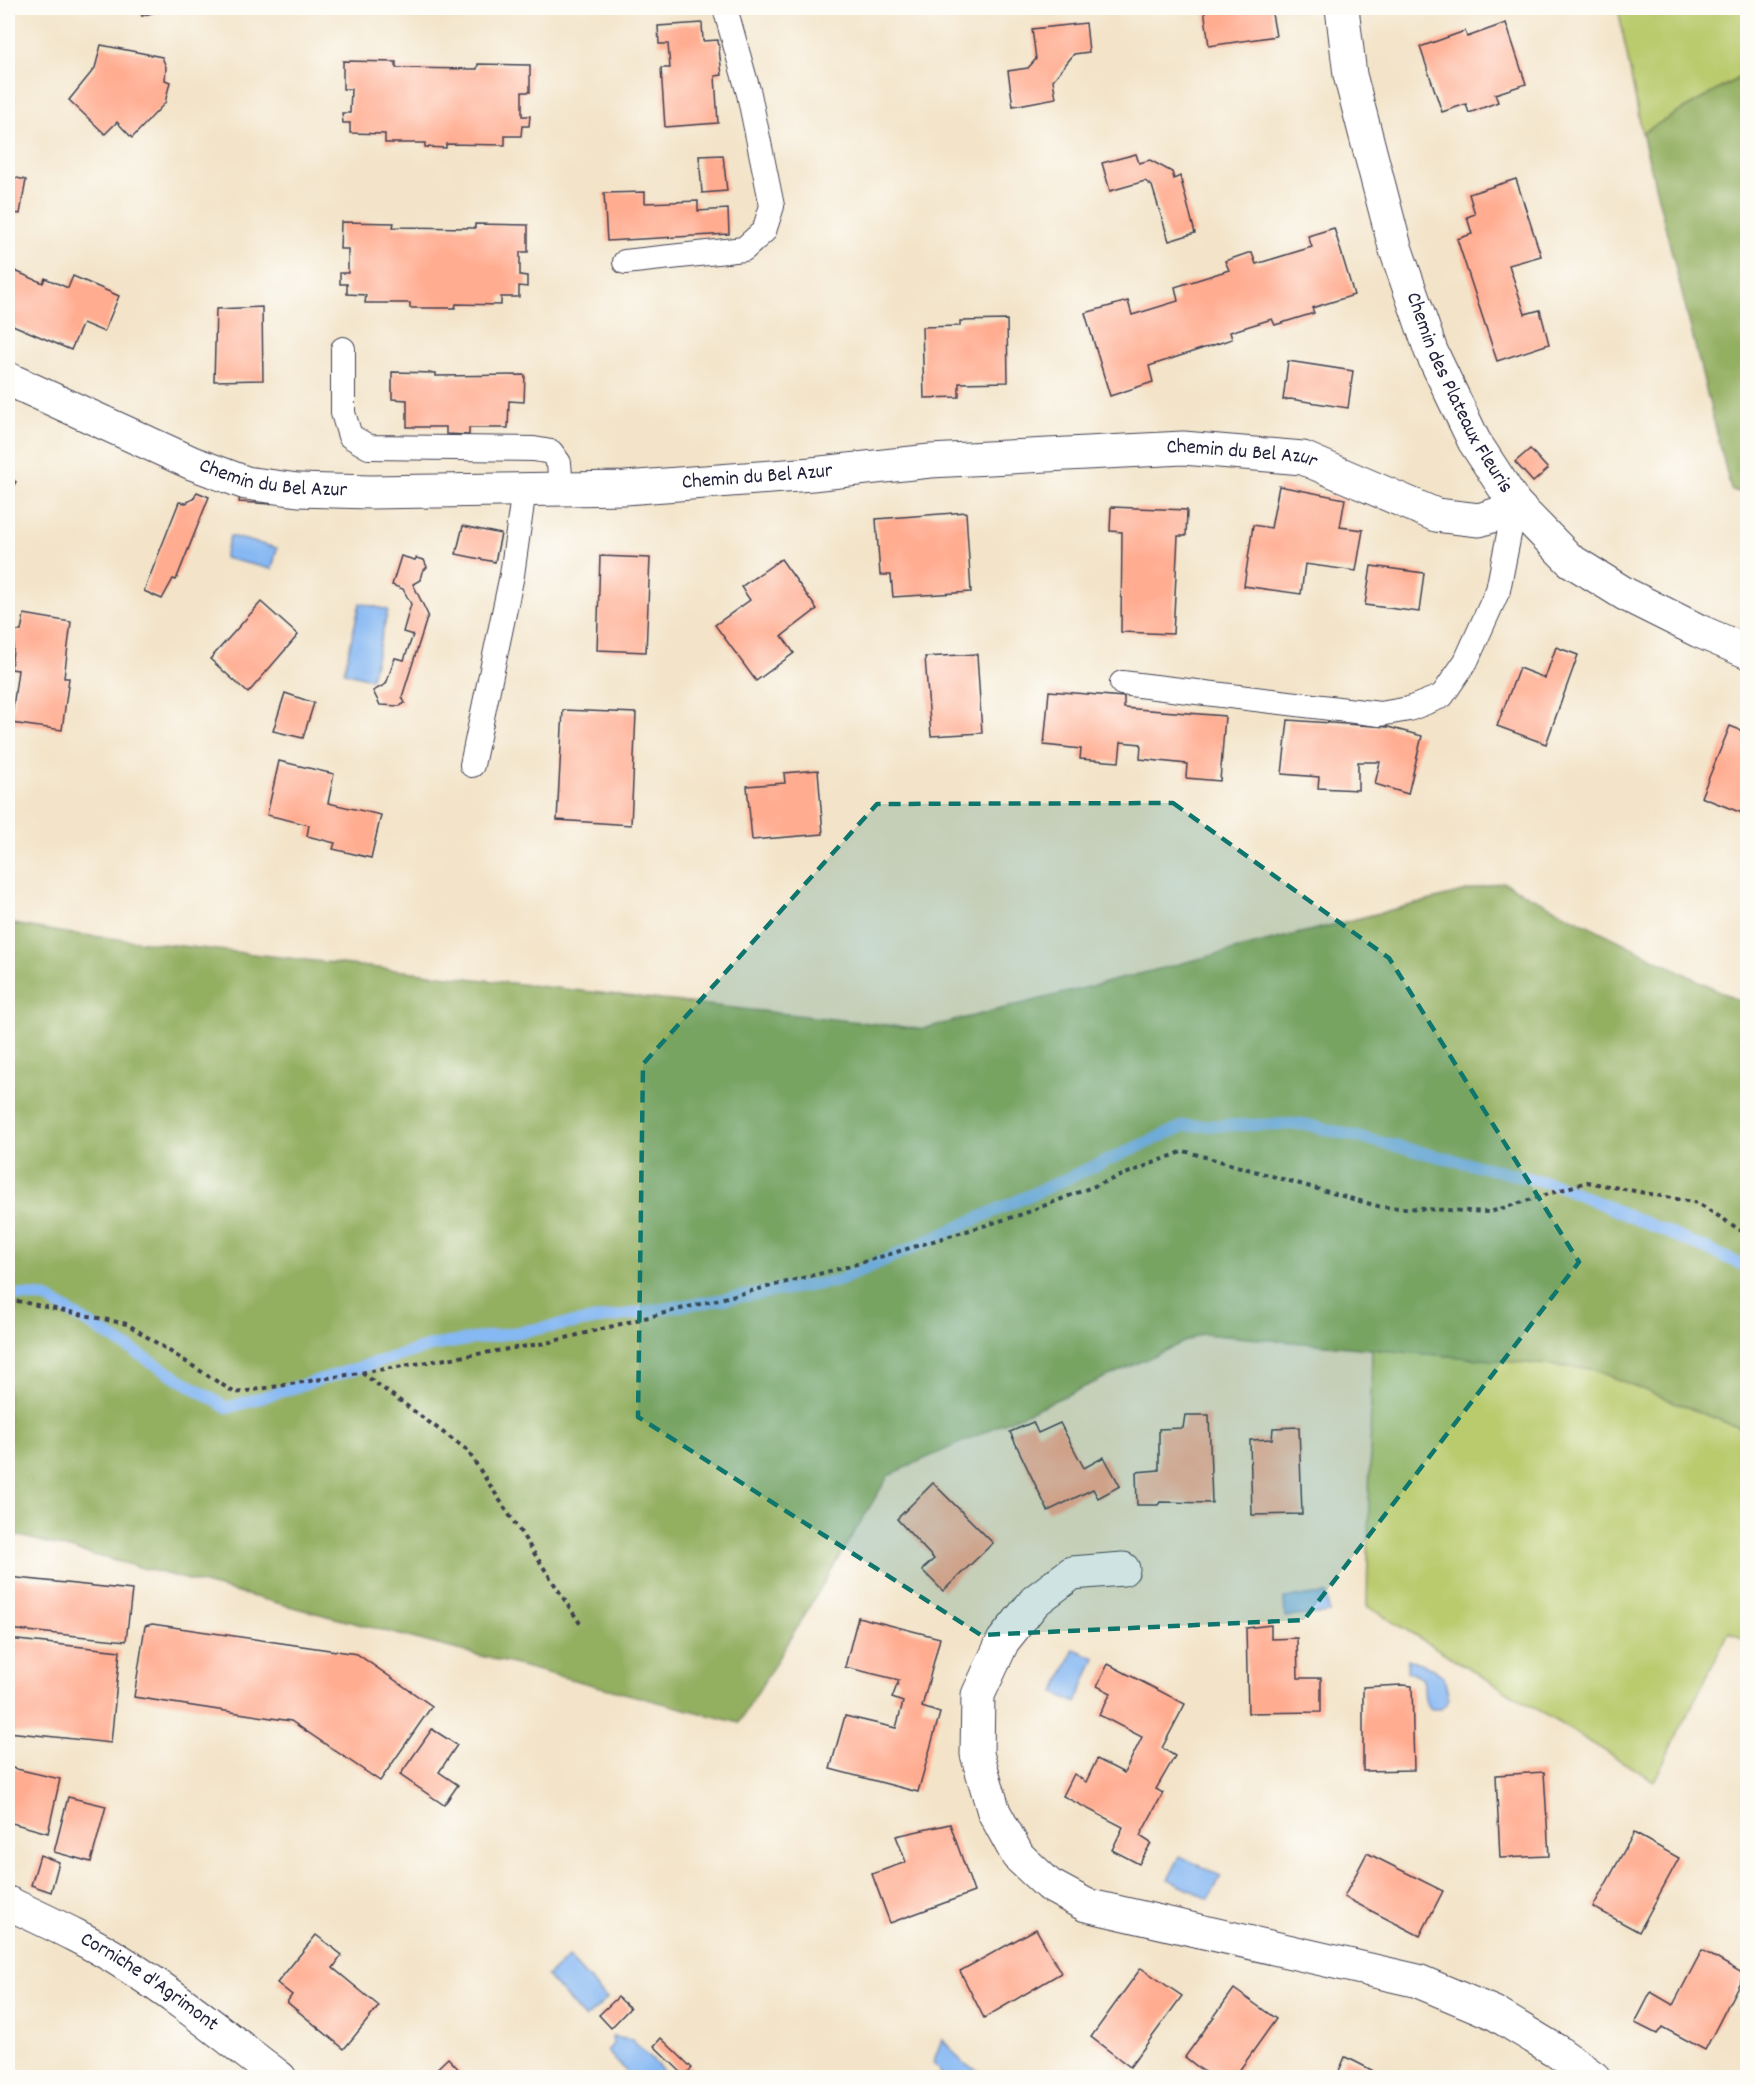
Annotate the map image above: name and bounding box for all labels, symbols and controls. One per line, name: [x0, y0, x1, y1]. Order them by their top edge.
street label: Chemin des Plateaux Fleuris: [1397, 289, 1520, 500]
street label: Chemin du Bel Azur: [1166, 433, 1322, 477]
street label: Chemin du Bel Azur: [194, 452, 348, 506]
street label: Chemin du Bel Azur: [681, 457, 834, 499]
street label: Corniche d'Agrimont: [74, 1925, 224, 2040]

